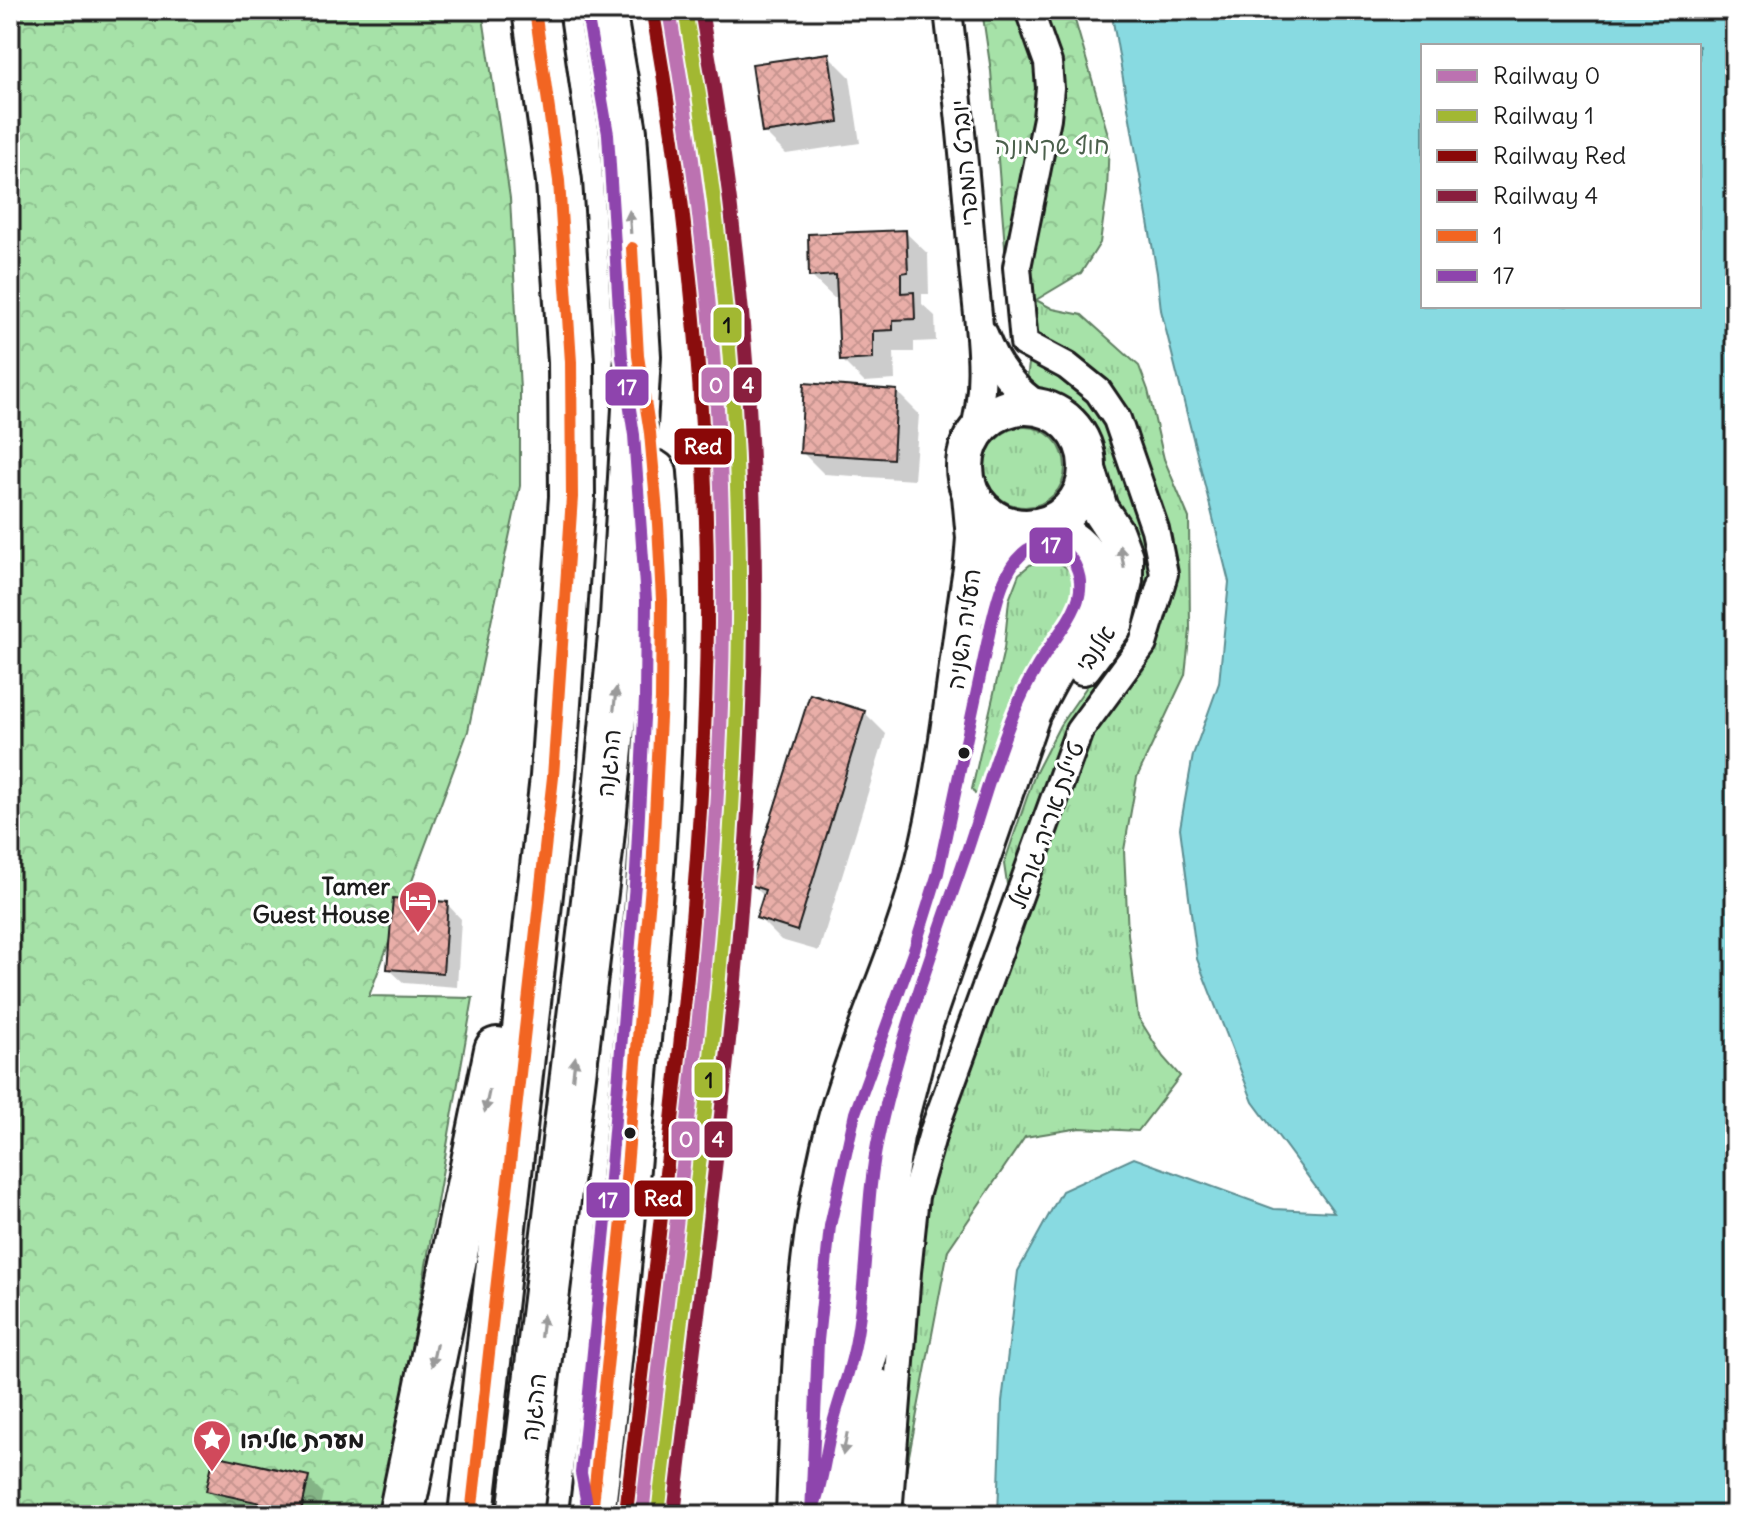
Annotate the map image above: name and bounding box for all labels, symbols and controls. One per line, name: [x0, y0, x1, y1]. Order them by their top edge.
legend: [1421, 44, 1701, 308]
text: Railway 0: [1493, 60, 1600, 90]
street label: יוברט המפרי: [944, 98, 984, 228]
text: Railway 1: [1493, 100, 1594, 130]
park label: חוף שקמונה: [995, 130, 1109, 161]
text: Railway Red: [1493, 140, 1626, 170]
text: Railway 4: [1493, 180, 1598, 210]
one-way arrow: [624, 209, 637, 234]
text: 1: [1493, 220, 1503, 250]
text: 17: [1493, 260, 1515, 290]
line badge: 1: [712, 306, 743, 344]
text: 1: [723, 311, 731, 339]
line badge: 0: [700, 366, 731, 404]
line badge: 4: [732, 366, 763, 404]
line badge: 17: [604, 368, 650, 407]
text: 0: [709, 371, 723, 399]
text: 4: [742, 371, 755, 399]
text: 17: [617, 373, 637, 401]
line badge: Red: [673, 427, 733, 466]
text: Red: [684, 432, 722, 460]
line badge: 17: [1028, 526, 1074, 565]
text: 17: [1041, 531, 1061, 559]
one-way arrow: [1115, 545, 1127, 570]
street label: העליה השניה: [940, 566, 986, 692]
street label: אלנבי: [1068, 619, 1122, 677]
one-way arrow: [608, 686, 621, 711]
street label: ההגנה: [589, 727, 627, 799]
street label: טיילת אריה גוראל: [1002, 737, 1090, 913]
unlabelled marker: [956, 745, 972, 761]
place label: Tamer Guest House: [253, 871, 390, 929]
hotel icon: Tamer Guest House: [397, 879, 439, 934]
one-way arrow: [567, 1055, 580, 1080]
line badge: 1: [693, 1061, 724, 1099]
text: 1: [705, 1066, 713, 1094]
one-way arrow: [480, 1088, 492, 1113]
line badge: 0: [670, 1120, 701, 1159]
line badge: 4: [703, 1120, 734, 1159]
unlabelled marker: [622, 1125, 638, 1141]
text: 0: [679, 1125, 693, 1153]
text: 4: [712, 1125, 725, 1153]
line badge: Red: [633, 1179, 694, 1218]
line badge: 17: [585, 1181, 631, 1219]
text: Red: [644, 1184, 682, 1212]
text: 17: [598, 1186, 618, 1214]
one-way arrow: [536, 1313, 549, 1338]
one-way arrow: [427, 1343, 440, 1368]
street label: ההגנה: [514, 1371, 552, 1443]
place icon: מערת אליהו: [191, 1418, 233, 1473]
place label: מערת אליהו: [240, 1424, 365, 1454]
one-way arrow: [839, 1432, 851, 1457]

